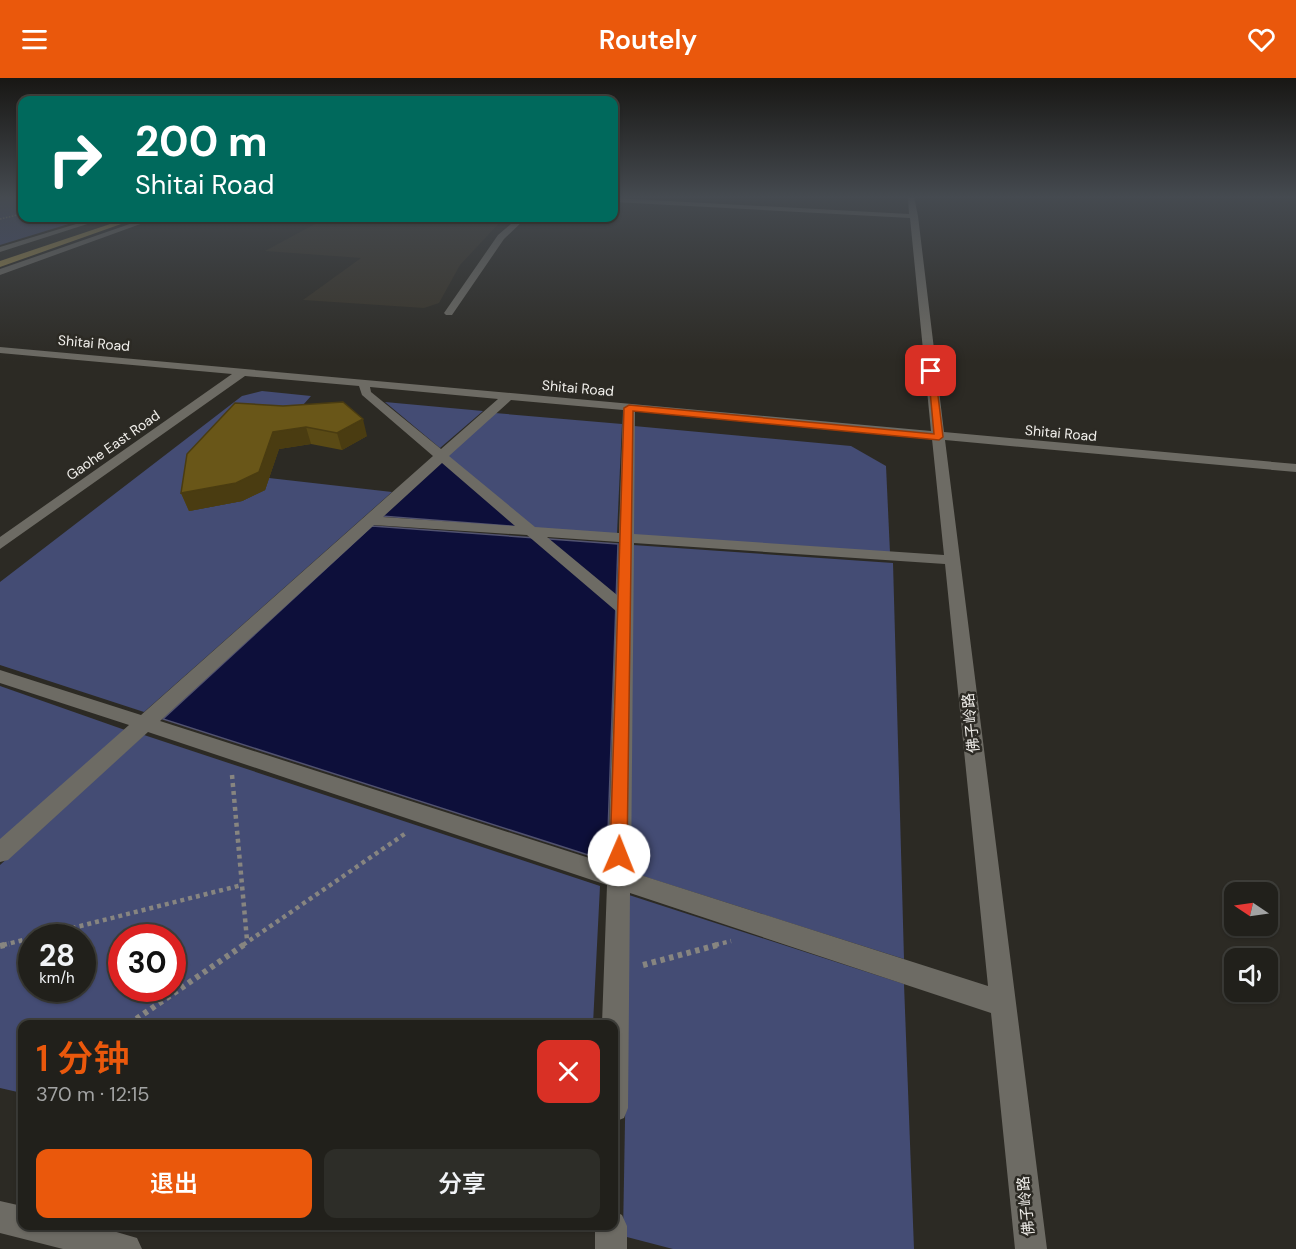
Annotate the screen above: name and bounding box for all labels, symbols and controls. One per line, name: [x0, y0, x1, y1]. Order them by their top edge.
text: Routely: [599, 22, 697, 57]
icon: menu: [18, 23, 51, 56]
icon: heart: [1245, 23, 1278, 56]
text: 200 m: [135, 114, 268, 169]
icon: right: [36, 120, 114, 198]
text: Shitai Road: [135, 167, 274, 202]
street label: Shitai Road: [57, 331, 131, 355]
pin: [905, 345, 956, 396]
icon: arrive: [914, 354, 947, 387]
street label: Shitai Road: [541, 376, 615, 400]
street label: Gaohe East Road: [63, 406, 163, 484]
street label: Shitai Road: [1024, 421, 1098, 445]
street label: 佛子岭路: [958, 692, 984, 754]
position arrow: [587, 823, 651, 887]
north arrow: [1224, 882, 1278, 936]
map controls: [1224, 882, 1278, 1002]
speed limit sign: 30: [108, 924, 186, 1002]
text: 28: [39, 936, 75, 975]
button: sound: [1224, 948, 1278, 1002]
text: km/h: [39, 968, 75, 988]
text: 1 分钟: [36, 1035, 129, 1082]
button: close: [537, 1040, 600, 1103]
text: 370 m · 12:15: [36, 1081, 150, 1107]
button: 退出: [36, 1149, 312, 1218]
button: 分享: [324, 1149, 600, 1218]
street label: 佛子岭路: [1013, 1175, 1039, 1237]

